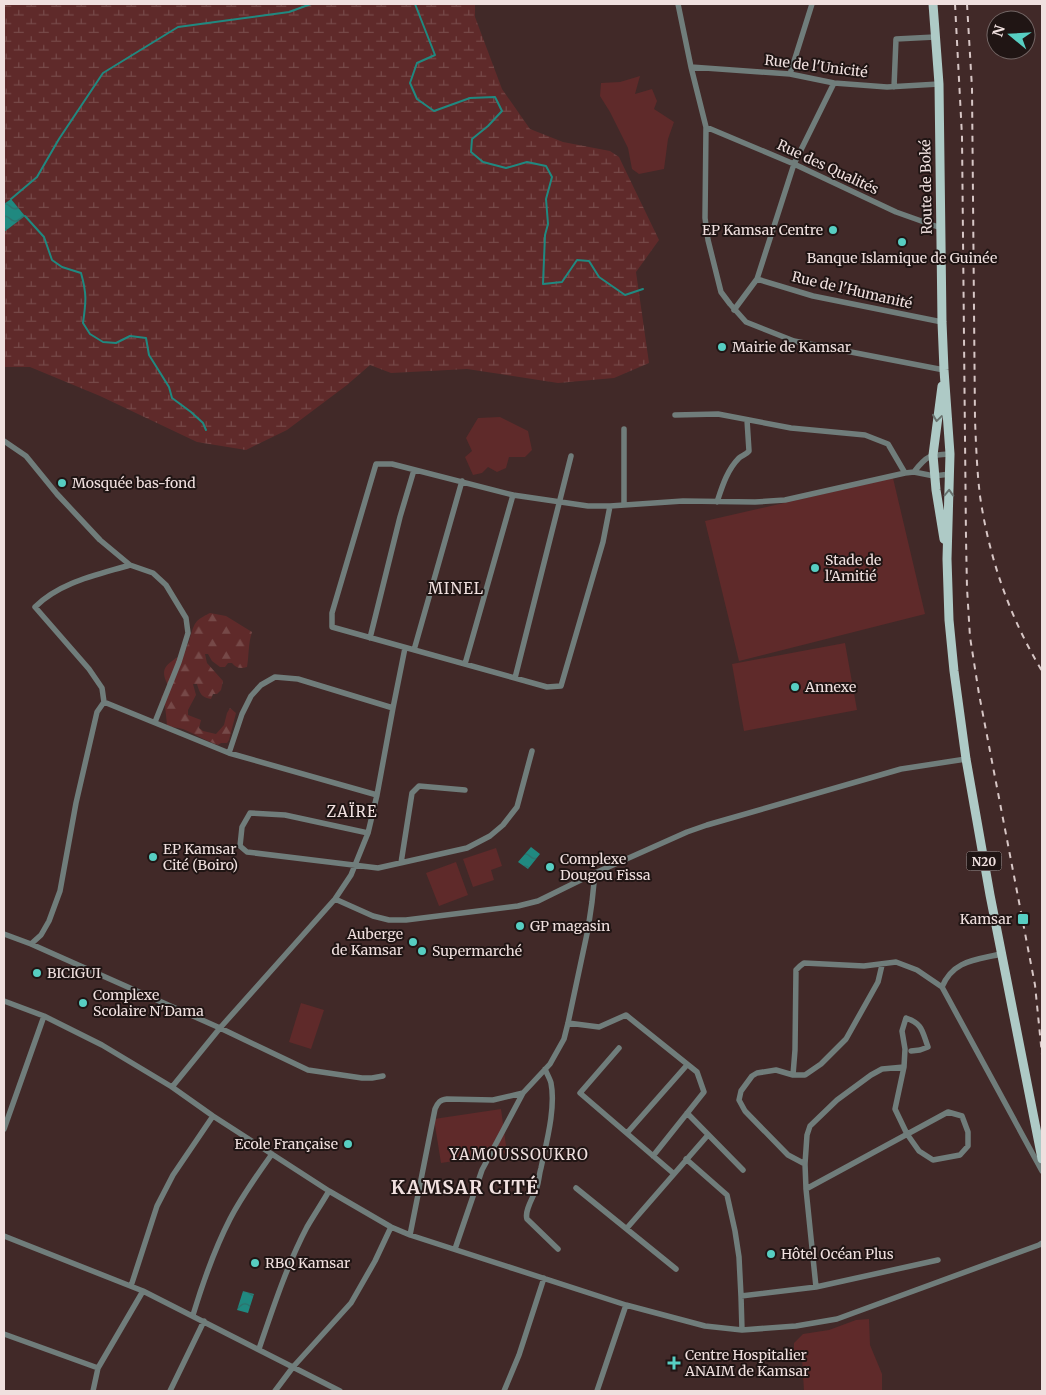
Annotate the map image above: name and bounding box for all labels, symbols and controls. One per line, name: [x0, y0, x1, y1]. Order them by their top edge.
north arrow: [986, 10, 1036, 60]
text: N: [988, 23, 1009, 39]
street label: Rue de l'Unicité: [763, 51, 869, 81]
street label: Rue des Qualités: [774, 136, 882, 198]
street label: Route de Boké: [916, 139, 936, 235]
place label: EP Kamsar Centre: [702, 221, 823, 239]
marker: EP Kamsar Centre: [827, 224, 839, 236]
marker: Banque Islamique de Guinée: [896, 236, 908, 248]
place label: Banque Islamique de Guinée: [807, 249, 997, 267]
street label: Rue de l'Humanité: [790, 267, 914, 313]
place label: Mairie de Kamsar: [732, 338, 851, 356]
marker: Mairie de Kamsar: [716, 341, 728, 353]
one-way arrow: [932, 414, 943, 422]
place label: Mosquée bas-fond: [72, 474, 196, 492]
marker: Mosquée bas-fond: [56, 477, 68, 489]
one-way arrow: [944, 489, 955, 497]
place label: Stade de l'Amitié: [825, 551, 881, 585]
marker: Stade de l'Amitié: [809, 562, 821, 574]
district label: MINEL: [428, 579, 484, 598]
place label: Annexe: [804, 678, 856, 696]
marker: Annexe: [789, 681, 801, 693]
district label: ZAÏRE: [327, 802, 377, 821]
place label: EP Kamsar Cité (Boiro): [163, 840, 238, 874]
place label: Complexe Dougou Fissa: [560, 850, 651, 884]
marker: EP Kamsar Cité (Boiro): [147, 851, 159, 863]
road number: N20: [966, 851, 1002, 870]
marker: Complexe Dougou Fissa: [544, 861, 556, 873]
place label: Kamsar: [960, 910, 1012, 928]
marker: Kamsar: [1016, 912, 1030, 926]
place label: GP magasin: [530, 917, 610, 935]
marker: GP magasin: [514, 920, 526, 932]
place label: Auberge de Kamsar: [331, 925, 403, 959]
marker: Auberge de Kamsar: [407, 936, 419, 948]
place label: Supermarché: [432, 942, 522, 960]
marker: Supermarché: [416, 945, 428, 957]
place label: BICIGUI: [47, 964, 101, 982]
marker: BICIGUI: [31, 967, 43, 979]
place label: Complexe Scolaire N'Dama: [93, 986, 204, 1020]
marker: Complexe Scolaire N'Dama: [77, 997, 89, 1009]
place label: Ecole Française: [235, 1135, 338, 1153]
marker: Ecole Française: [342, 1138, 354, 1150]
district label: YAMOUSSOUKRO: [448, 1145, 589, 1164]
district label: KAMSAR CITÉ: [391, 1175, 539, 1199]
place label: Hôtel Océan Plus: [781, 1245, 894, 1263]
marker: Hôtel Océan Plus: [765, 1248, 777, 1260]
place label: RBQ Kamsar: [265, 1254, 350, 1272]
marker: RBQ Kamsar: [249, 1257, 261, 1269]
place label: Centre Hospitalier ANAIM de Kamsar: [684, 1346, 809, 1380]
marker: Centre Hospitalier ANAIM de Kamsar: [667, 1356, 681, 1370]

